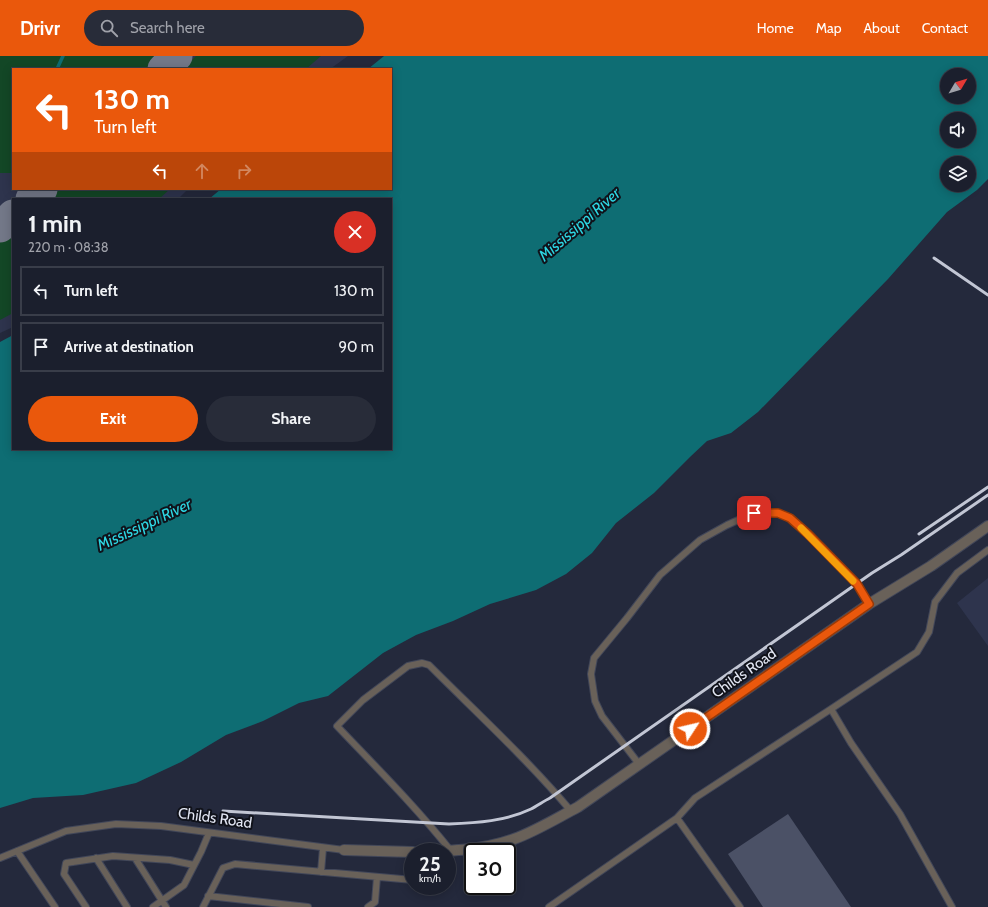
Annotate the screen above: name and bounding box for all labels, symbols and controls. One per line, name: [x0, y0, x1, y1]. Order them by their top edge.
search box: [84, 10, 364, 46]
text: Drivr: [20, 17, 60, 40]
icon: search: [98, 17, 120, 39]
text: Search here: [130, 19, 205, 37]
text: Home: [757, 19, 794, 37]
text: Map: [816, 19, 841, 37]
text: About: [863, 19, 900, 37]
text: Contact: [922, 19, 968, 37]
north arrow: [940, 68, 976, 104]
map controls: [940, 68, 976, 192]
text: 130 m: [94, 82, 170, 116]
icon: left: [28, 84, 80, 136]
button: sound: [940, 112, 976, 148]
text: Turn left: [94, 116, 157, 138]
button: layers: [940, 156, 976, 192]
icon: left: [149, 160, 171, 182]
icon: ahead: [191, 160, 213, 182]
icon: right: [233, 160, 255, 182]
water label: Mississippi River: [534, 183, 625, 266]
text: 1 min: [28, 209, 82, 238]
button: close: [334, 211, 376, 253]
text: 220 m · 08:38: [28, 239, 109, 255]
icon: left: [30, 280, 52, 302]
text: Turn left: [64, 282, 118, 300]
text: 130 m: [334, 282, 374, 300]
icon: arrive: [30, 336, 52, 358]
text: Arrive at destination: [64, 338, 194, 356]
text: 90 m: [338, 338, 374, 356]
button: Exit: [28, 396, 198, 442]
button: Share: [206, 396, 376, 442]
water label: Mississippi River: [93, 494, 195, 555]
pin: [737, 496, 771, 530]
icon: arrive: [743, 502, 765, 524]
street label: Childs Road: [708, 644, 780, 702]
position arrow: [669, 708, 711, 750]
street label: Childs Road: [177, 804, 253, 832]
speed limit sign: 30: [464, 843, 516, 895]
text: 25: [419, 852, 441, 876]
text: km/h: [419, 872, 441, 885]

